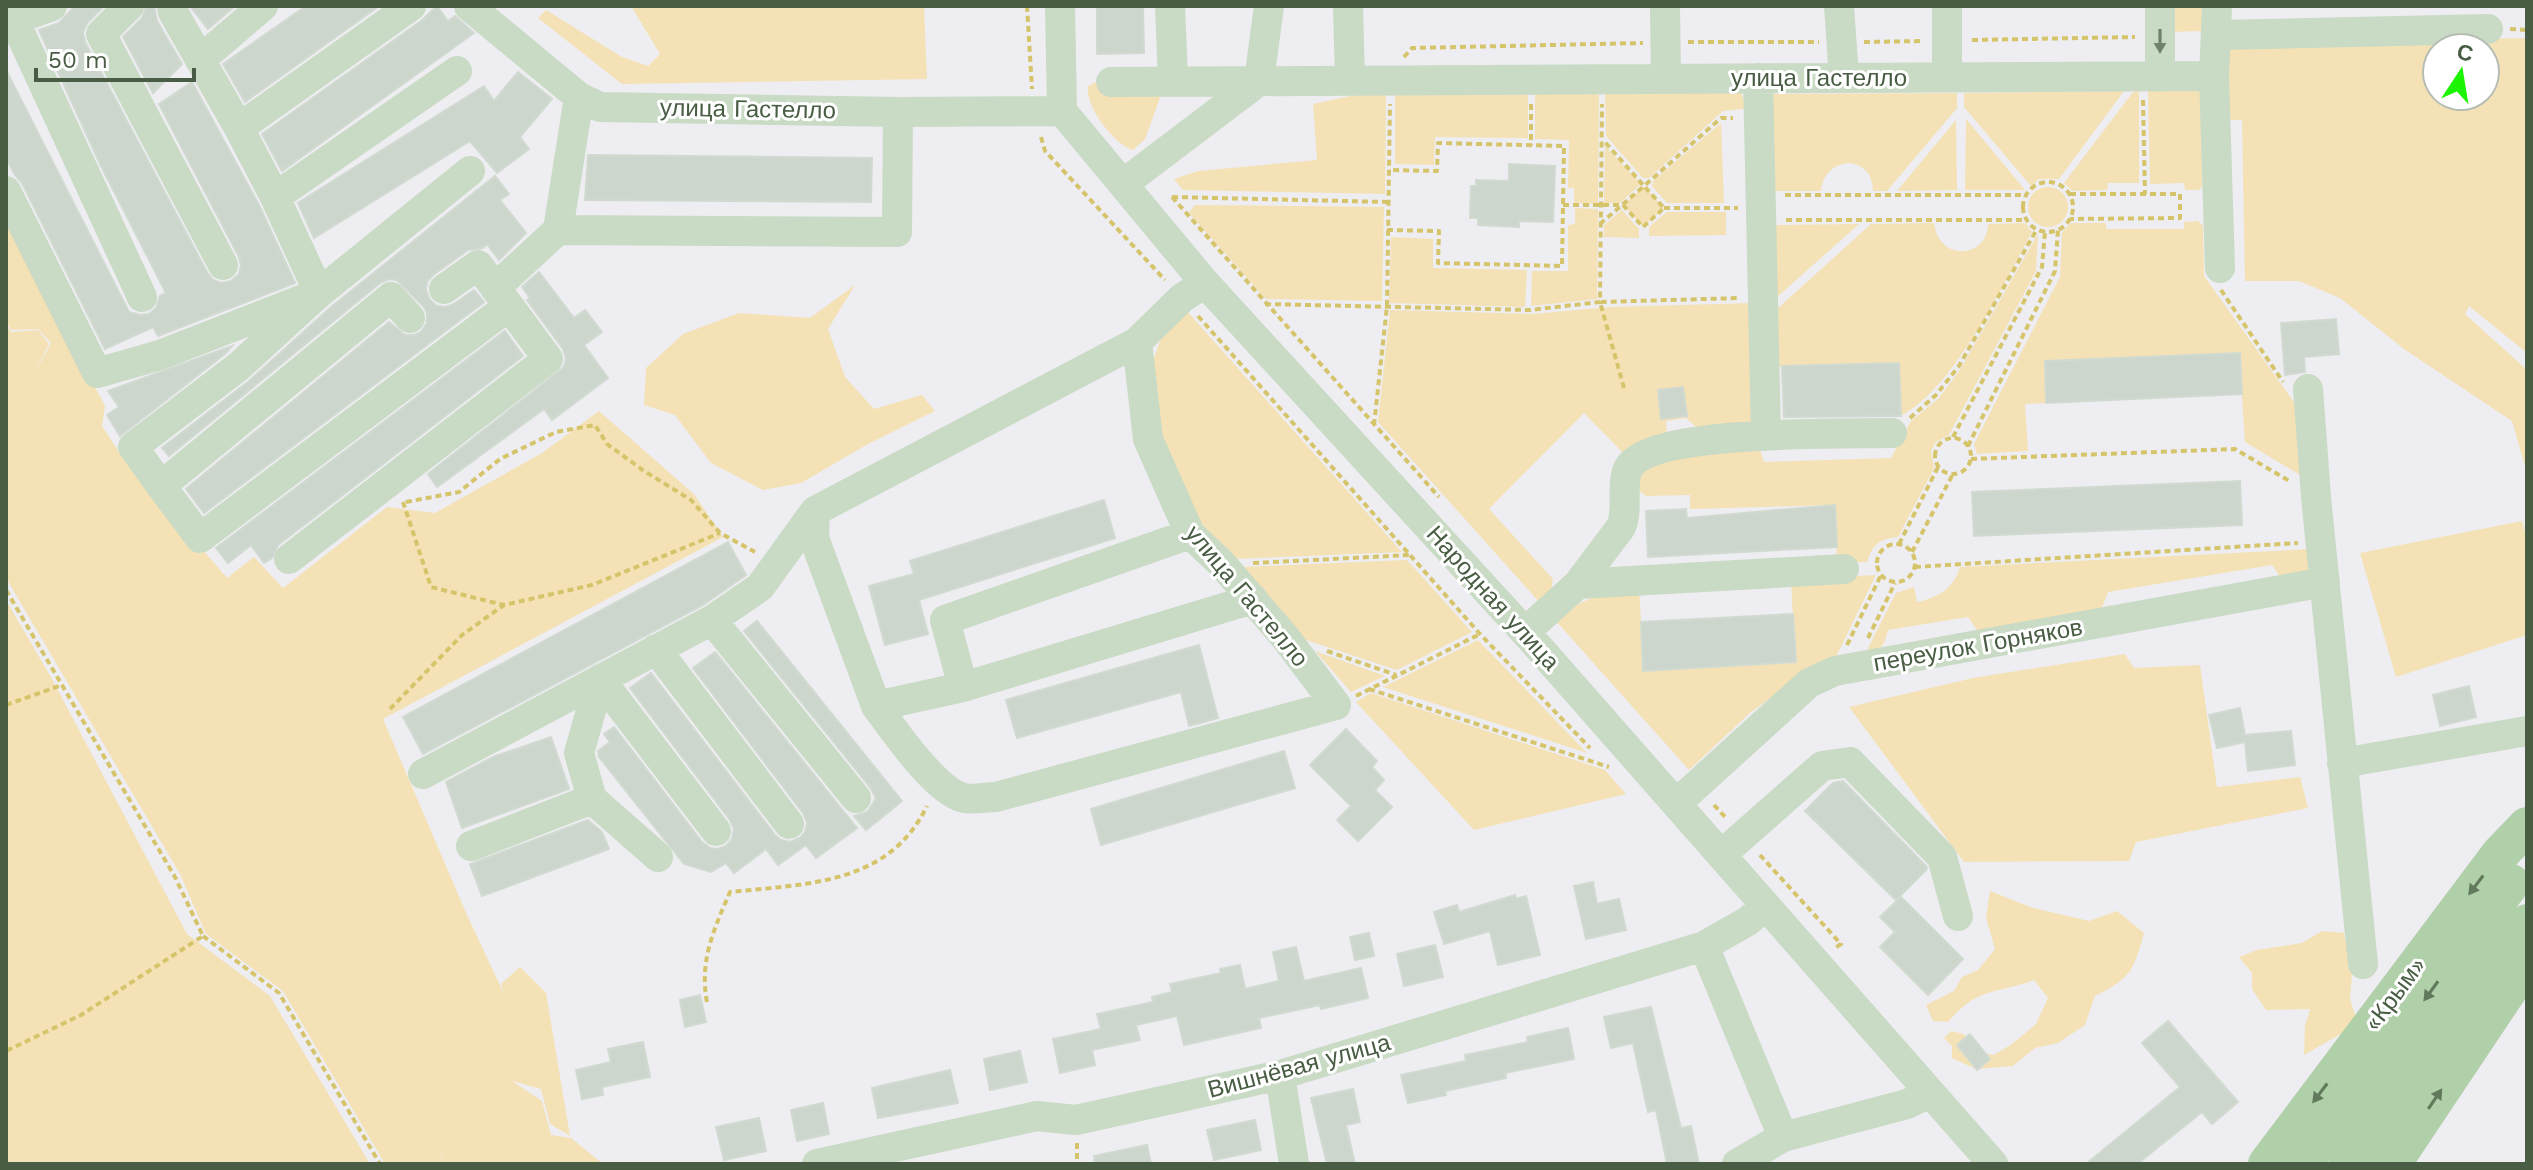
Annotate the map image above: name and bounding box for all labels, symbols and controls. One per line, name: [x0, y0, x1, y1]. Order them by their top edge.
one-way arrow: [2154, 29, 2166, 54]
scale bar: [36, 32, 194, 82]
north arrow: [2421, 32, 2501, 112]
text: С: [2455, 39, 2476, 67]
text: 50 m: [48, 46, 108, 74]
street label: улица Гастелло: [1731, 64, 1907, 92]
street label: улица Гастелло: [660, 93, 836, 125]
street label: улица Гастелло: [1180, 520, 1314, 672]
street label: Народная улица: [1421, 520, 1566, 676]
street label: переулок Горняков: [1871, 613, 2085, 677]
one-way arrow: [2469, 875, 2485, 896]
street label: «Крым»: [2358, 952, 2432, 1036]
one-way arrow: [2423, 981, 2439, 1002]
street label: Вишнёвая улица: [1204, 1028, 1394, 1104]
one-way arrow: [2313, 1083, 2329, 1104]
one-way arrow: [2427, 1089, 2442, 1110]

